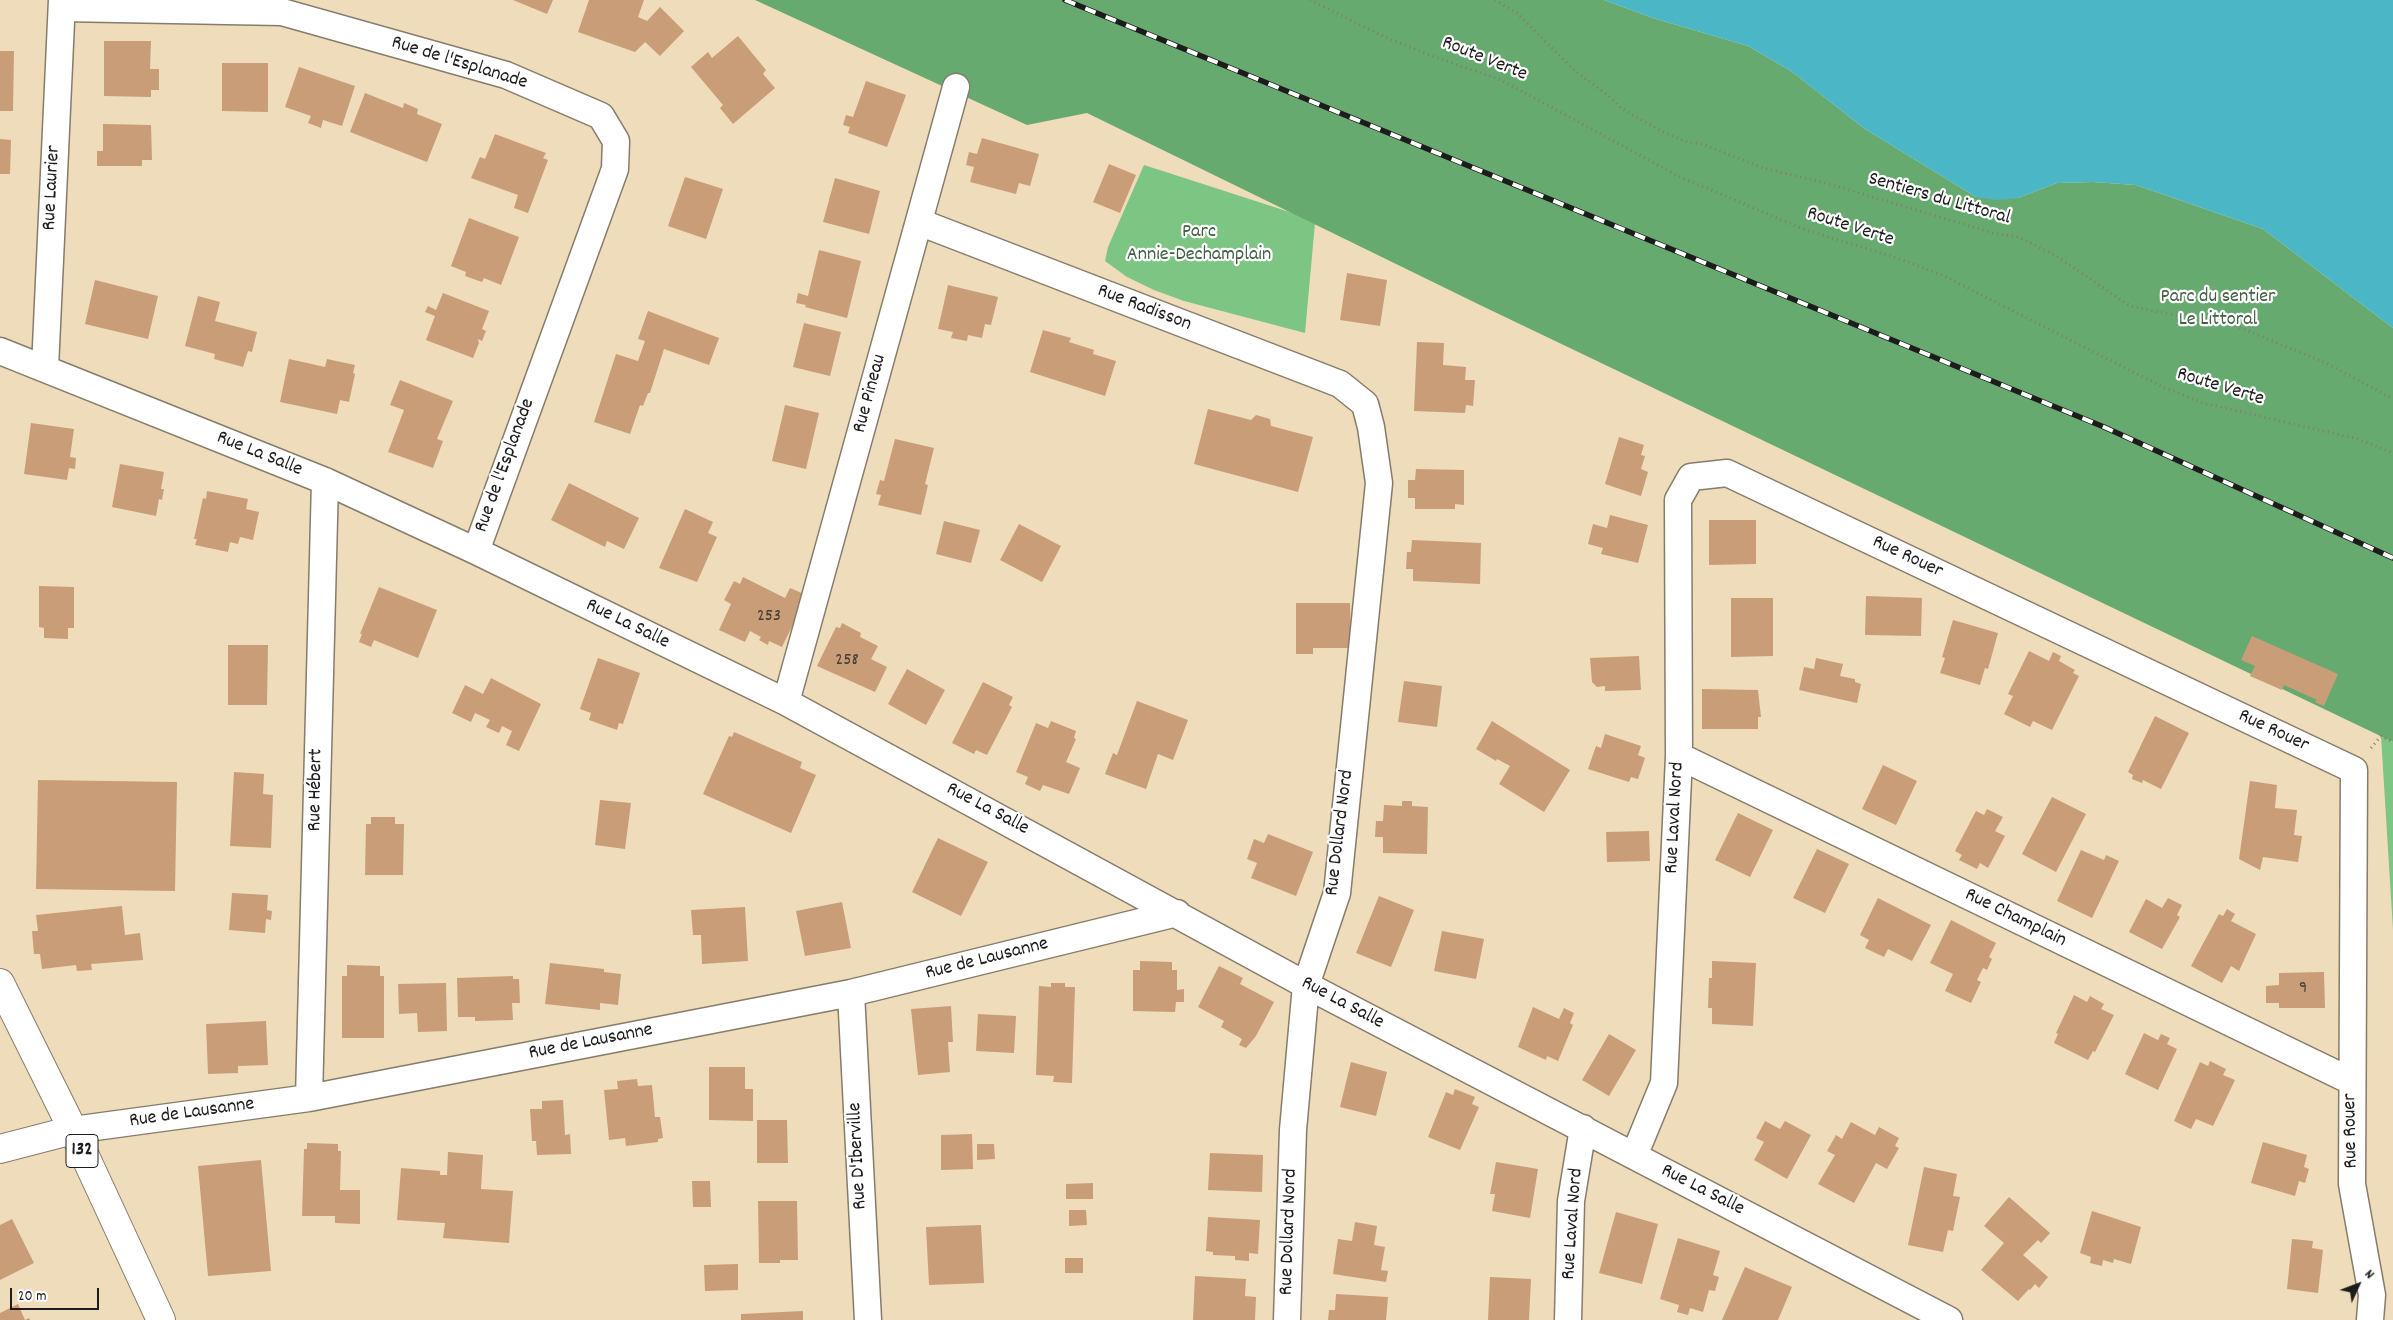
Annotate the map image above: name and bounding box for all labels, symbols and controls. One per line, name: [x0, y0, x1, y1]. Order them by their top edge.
street label: Rue de l'Esplanade: [388, 32, 530, 96]
street label: Route Verte: [1438, 32, 1530, 88]
street label: Rue Laurier: [39, 145, 67, 231]
street label: Sentiers du Littoral: [1865, 168, 2013, 232]
street label: Route Verte: [1803, 203, 1897, 253]
park label: Parc Annie-Dechamplain: [1127, 221, 1271, 268]
street label: Rue Radisson: [1094, 280, 1194, 338]
park label: Parc du sentier Le Littoral: [2161, 286, 2275, 333]
street label: Rue Pineau: [849, 352, 893, 436]
street label: Route Verte: [2173, 363, 2267, 413]
street label: Rue de l'Esplanade: [471, 396, 541, 536]
street label: Rue La Salle: [213, 427, 305, 483]
street label: Rue Rouer: [1868, 531, 1946, 585]
street label: Rue La Salle: [581, 594, 673, 656]
house number: 253: [757, 607, 781, 629]
house number: 258: [835, 651, 859, 673]
street label: Rue Rouer: [2234, 705, 2312, 759]
street label: Rue Hébert: [304, 748, 330, 832]
street label: Rue Laval Nord: [1661, 761, 1691, 875]
street label: Rue Dollard Nord: [1321, 769, 1361, 897]
street label: Rue La Salle: [941, 778, 1033, 842]
street label: Rue Champlain: [1960, 884, 2070, 954]
street label: Rue de Lausanne: [923, 933, 1051, 987]
street label: Rue La Salle: [1296, 972, 1388, 1036]
house number: 9: [2299, 979, 2307, 1001]
street label: Rue de Lausanne: [527, 1019, 655, 1067]
street label: Rue de Lausanne: [128, 1093, 256, 1135]
street label: Rue Rouer: [2339, 1093, 2365, 1169]
street label: Rue D'Iberville: [844, 1102, 874, 1210]
road number: 132: [66, 1134, 98, 1168]
street label: Rue La Salle: [1656, 1160, 1748, 1222]
street label: Rue Laval Nord: [1558, 1167, 1590, 1281]
street label: Rue Dollard Nord: [1276, 1168, 1304, 1296]
north arrow: [2333, 1260, 2383, 1310]
text: N: [2359, 1265, 2379, 1284]
scale bar: [12, 1278, 101, 1310]
text: 20 m: [18, 1286, 46, 1308]

